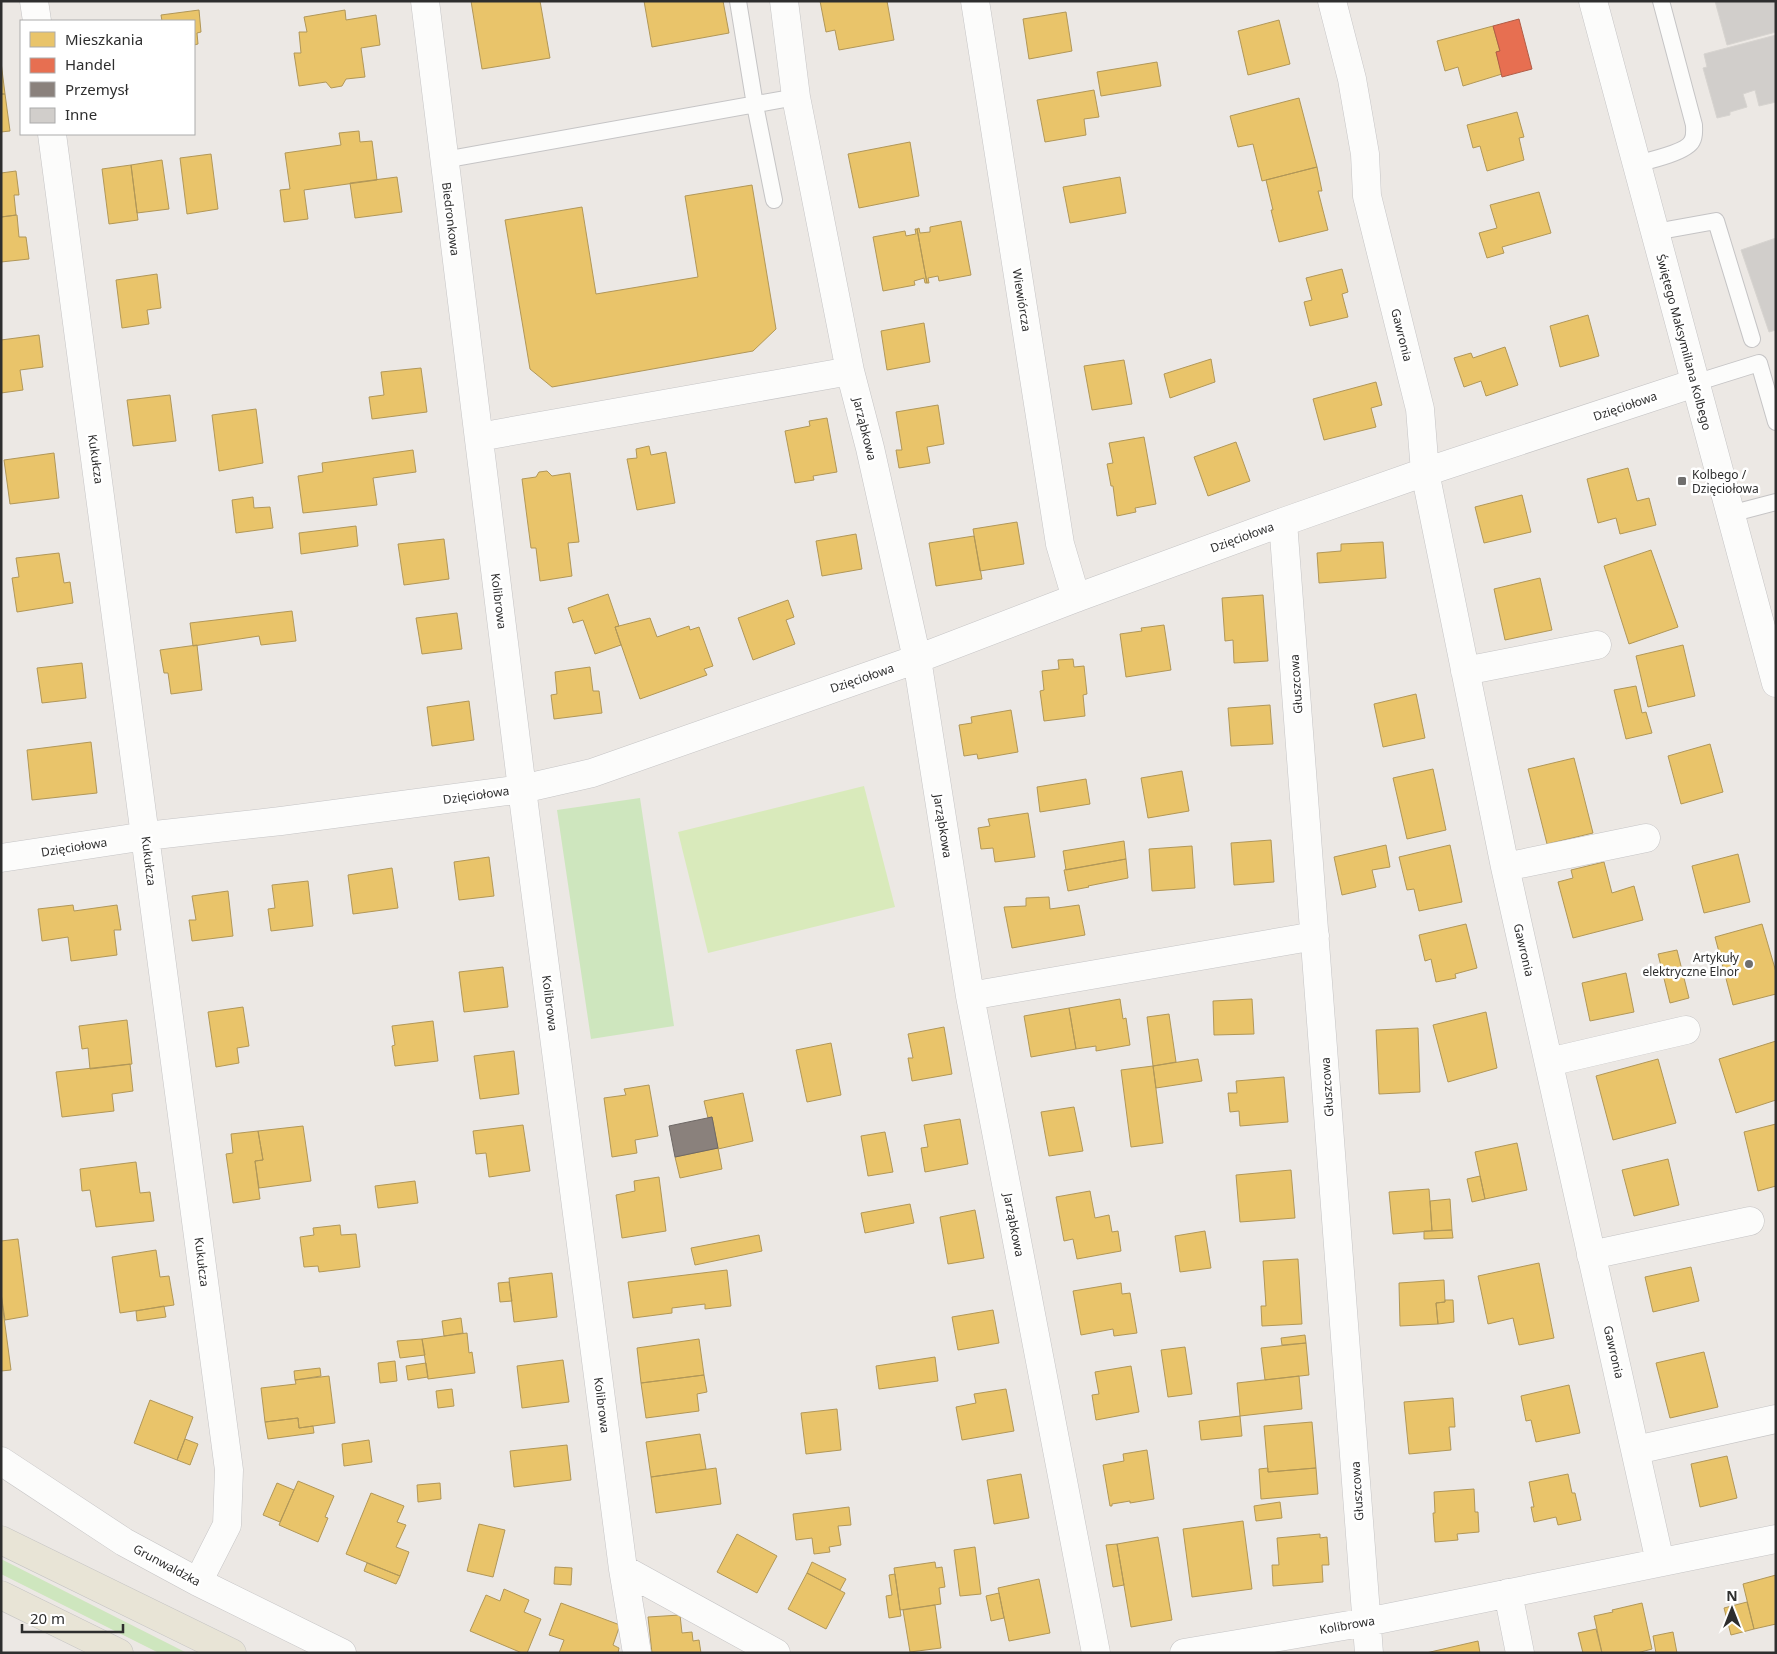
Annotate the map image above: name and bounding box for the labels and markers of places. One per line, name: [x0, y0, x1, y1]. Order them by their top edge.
place label: Kolbego / Dzięciołowa: [1692, 466, 1759, 497]
marker: Kolbego / Dzięciołowa: [1676, 475, 1688, 487]
place label: Artykuły elektryczne Elnor: [1642, 949, 1740, 980]
marker: Artykuły elektryczne Elnor: [1743, 958, 1755, 970]

